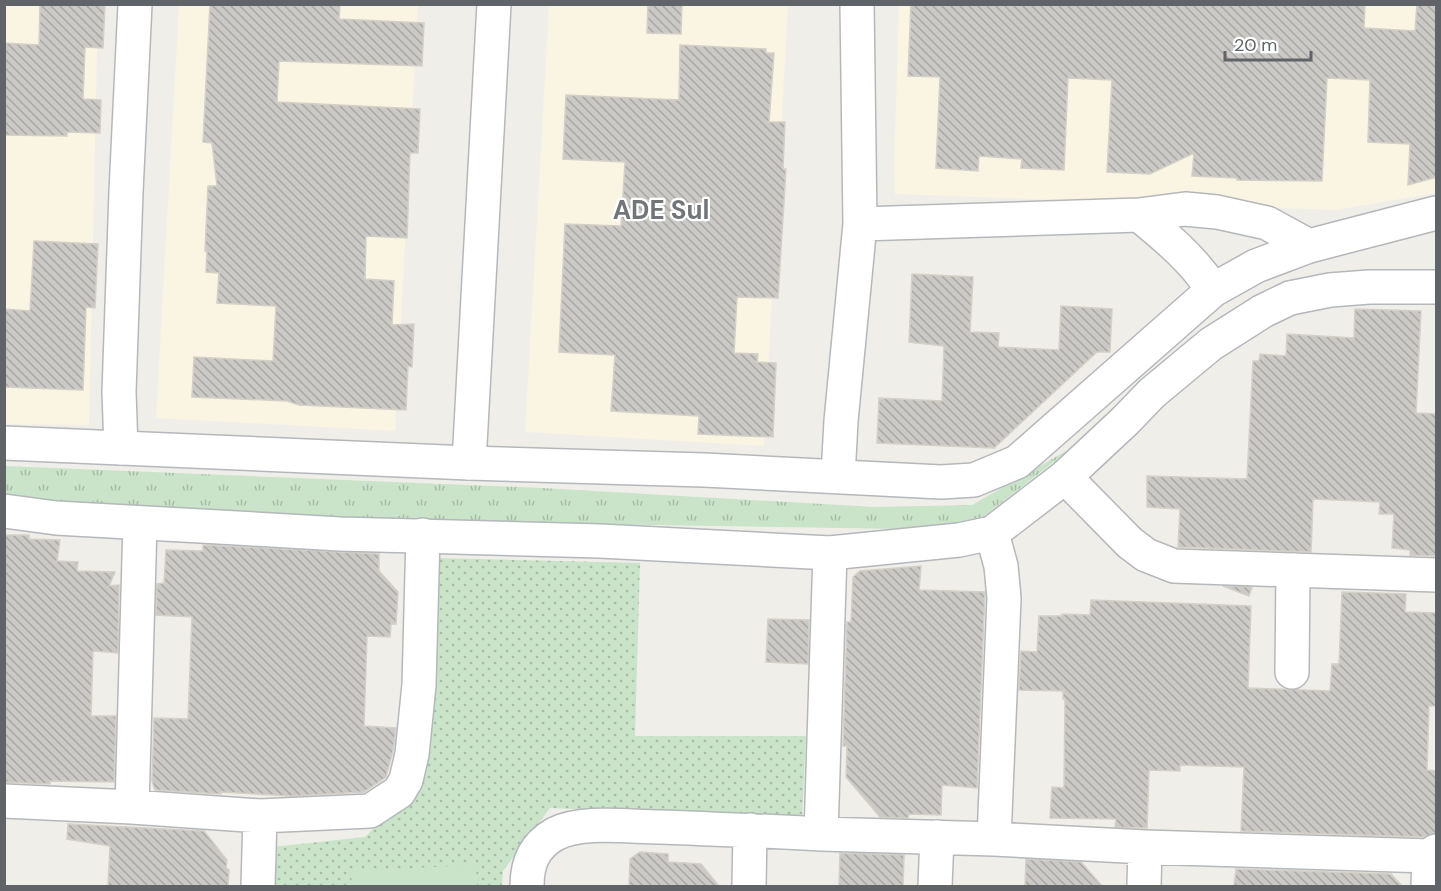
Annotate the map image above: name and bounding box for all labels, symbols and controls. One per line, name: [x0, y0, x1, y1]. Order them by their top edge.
scale bar: [1225, 24, 1310, 62]
text: 20 m: [1234, 33, 1277, 57]
district label: ADE Sul: [613, 193, 709, 227]

